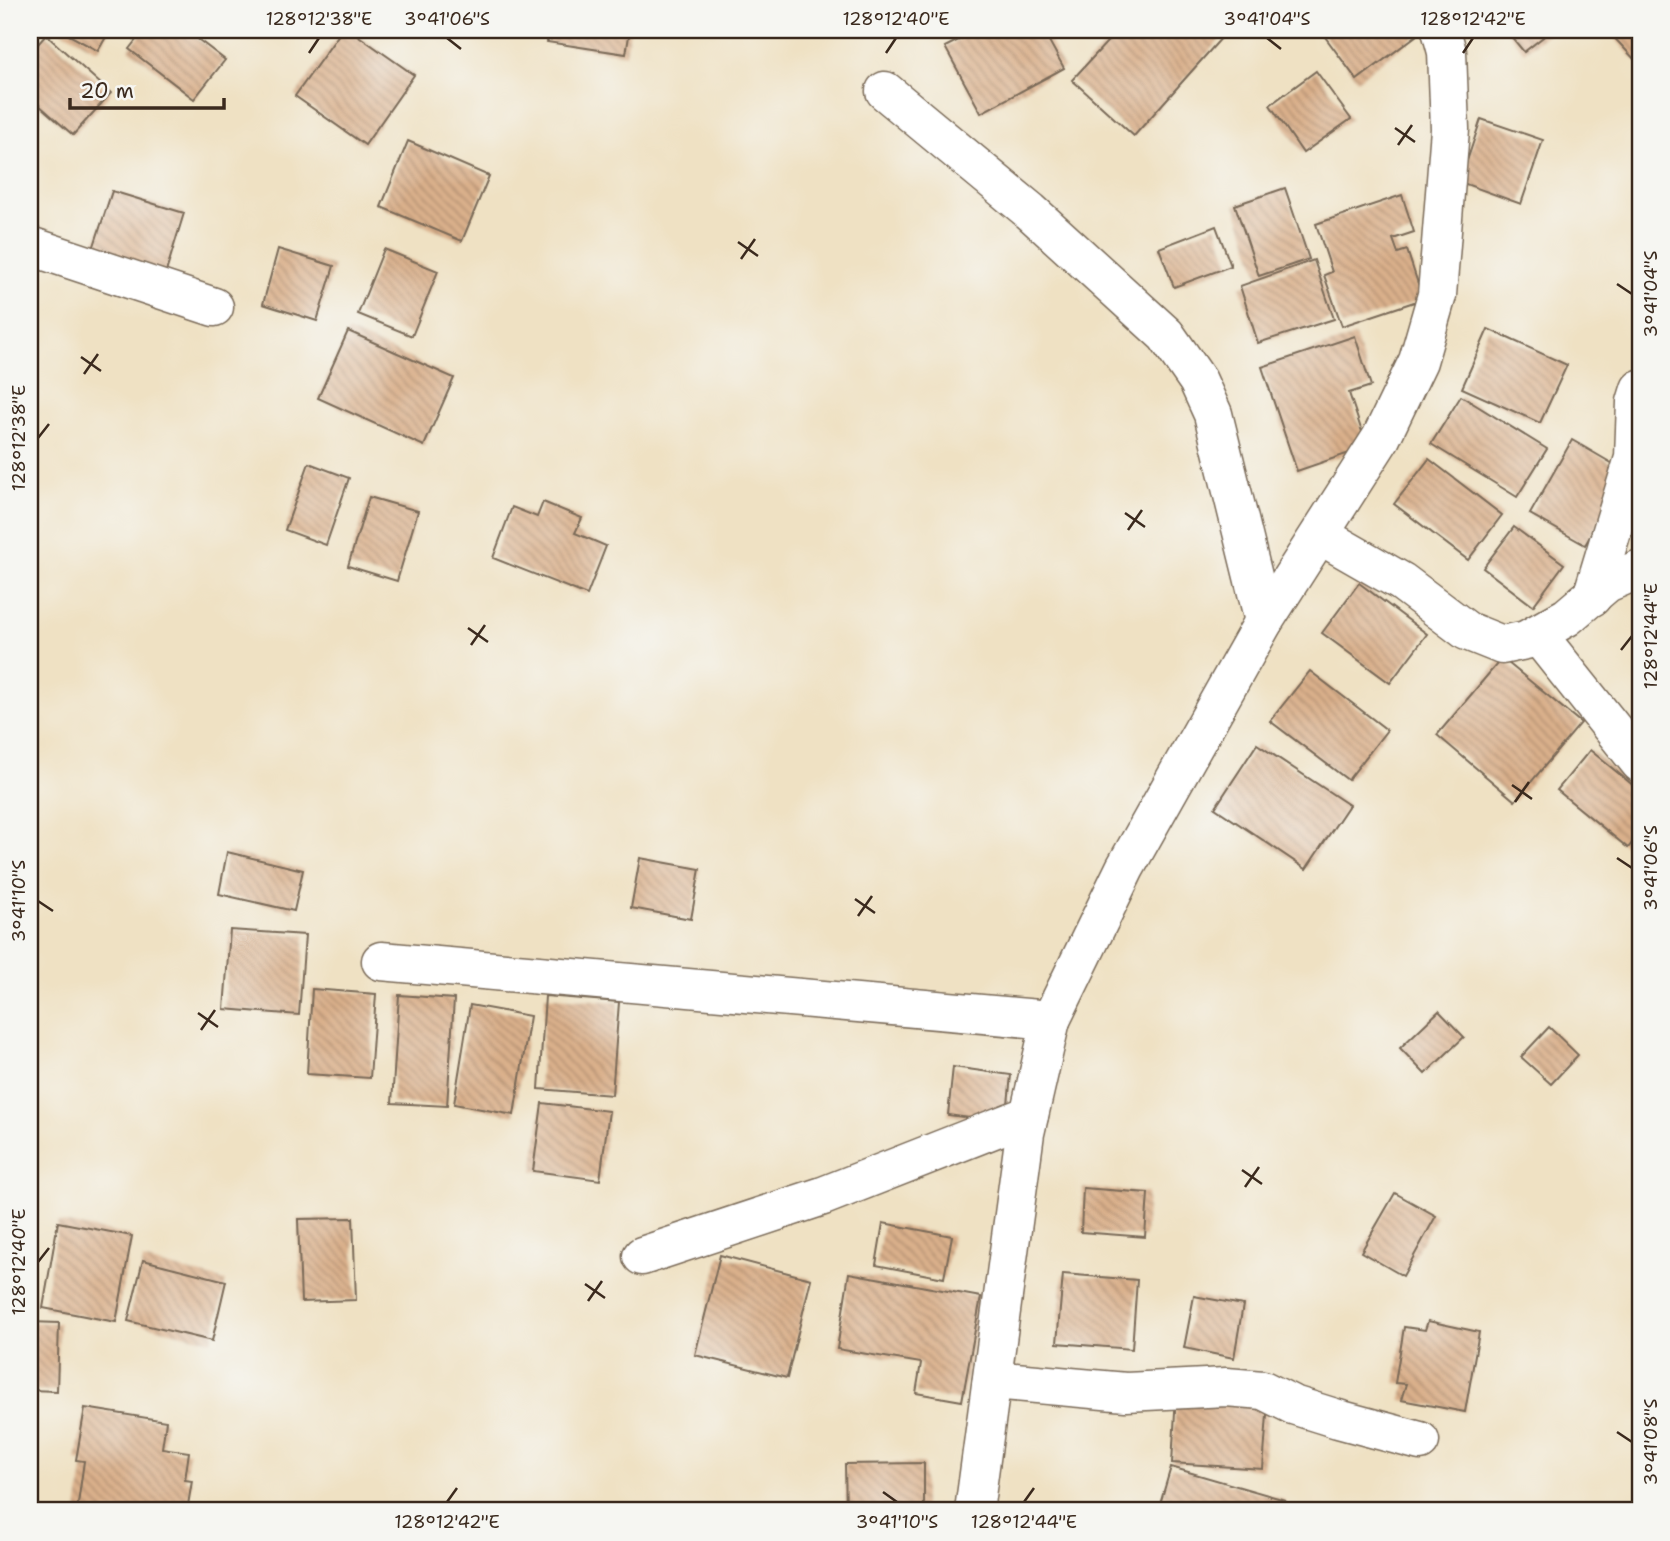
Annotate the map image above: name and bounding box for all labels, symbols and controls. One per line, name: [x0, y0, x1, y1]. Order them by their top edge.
text: 128°12'38"E: [266, 7, 372, 31]
text: 3°41'06"S: [404, 7, 490, 31]
text: 128°12'40"E: [842, 7, 950, 31]
text: 3°41'04"S: [1224, 7, 1310, 31]
text: 128°12'42"E: [1420, 7, 1526, 31]
scale bar: [70, 66, 224, 110]
text: 20 m: [80, 77, 134, 105]
text: 3°41'04"S: [1639, 251, 1663, 337]
text: 128°12'38"E: [7, 385, 31, 491]
text: 128°12'44"E: [1639, 583, 1663, 689]
text: 3°41'06"S: [1639, 825, 1663, 911]
text: 3°41'10"S: [7, 860, 31, 942]
text: 128°12'40"E: [7, 1208, 31, 1316]
text: 3°41'08"S: [1639, 1398, 1663, 1486]
text: 128°12'42"E: [394, 1510, 500, 1534]
text: 3°41'10"S: [856, 1510, 938, 1534]
text: 128°12'44"E: [971, 1510, 1077, 1534]

